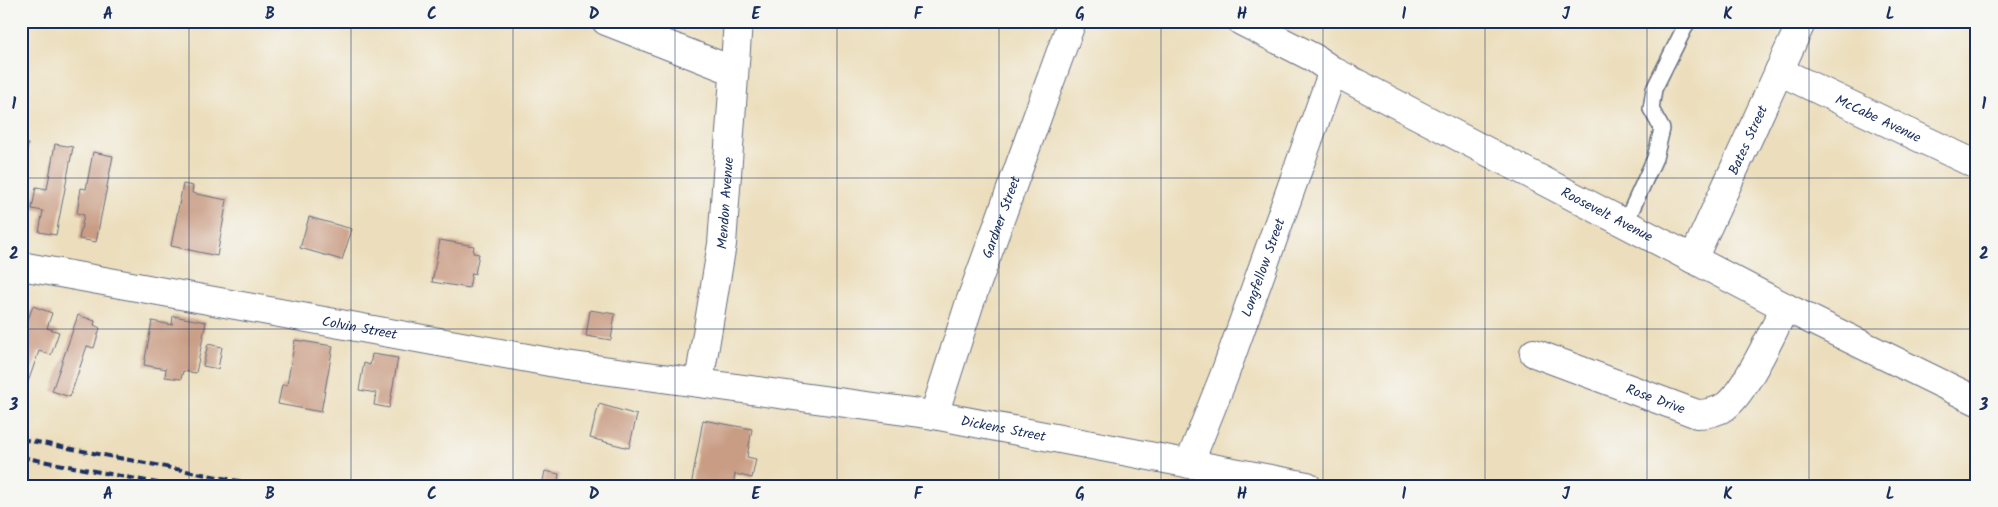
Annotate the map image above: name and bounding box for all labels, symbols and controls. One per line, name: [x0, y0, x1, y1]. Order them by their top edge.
text: A: [103, 2, 113, 27]
text: B: [265, 2, 275, 27]
text: C: [427, 2, 437, 27]
text: D: [589, 2, 600, 27]
text: E: [752, 2, 762, 27]
text: F: [914, 2, 924, 27]
text: G: [1075, 2, 1085, 27]
text: H: [1237, 2, 1247, 27]
text: I: [1402, 2, 1407, 27]
text: J: [1562, 2, 1571, 27]
text: K: [1723, 2, 1733, 27]
text: L: [1886, 2, 1894, 27]
street label: McCabe Avenue: [1831, 89, 1925, 149]
text: 1: [12, 92, 17, 117]
text: 1: [1982, 92, 1987, 117]
street label: Bates Street: [1723, 101, 1774, 179]
street label: Mendon Avenue: [712, 155, 740, 250]
street label: Gardner Street: [977, 172, 1027, 262]
street label: Roosevelt Avenue: [1557, 182, 1657, 248]
street label: Longfellow Street: [1236, 215, 1292, 320]
text: 2: [9, 242, 19, 267]
text: 2: [1979, 242, 1989, 267]
street label: Colvin Street: [320, 311, 399, 346]
street label: Rose Drive: [1623, 378, 1689, 421]
text: 3: [9, 393, 19, 418]
text: 3: [1979, 393, 1989, 418]
street label: Dickens Street: [959, 410, 1048, 448]
text: A: [103, 482, 113, 507]
text: B: [265, 482, 275, 507]
text: C: [427, 482, 437, 507]
text: D: [589, 482, 600, 507]
text: E: [752, 482, 762, 507]
text: F: [914, 482, 924, 507]
text: G: [1075, 482, 1085, 507]
text: H: [1237, 482, 1247, 507]
text: I: [1402, 482, 1407, 507]
text: J: [1562, 482, 1571, 507]
text: K: [1723, 482, 1733, 507]
text: L: [1886, 482, 1894, 507]

